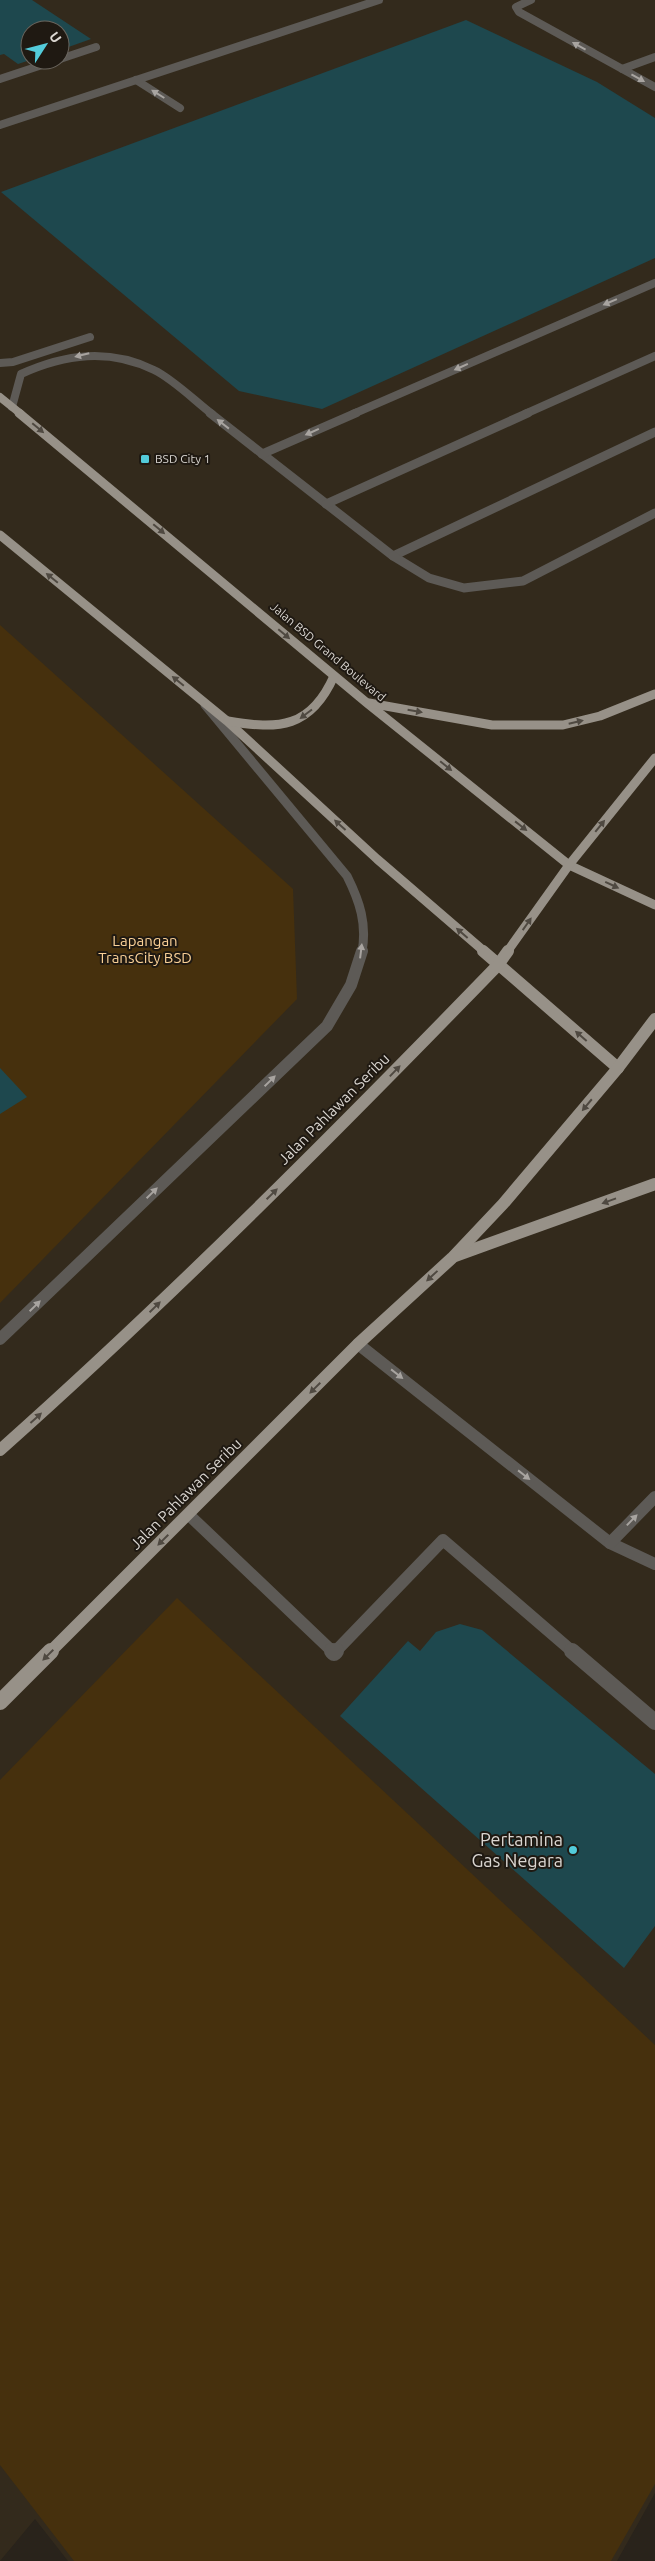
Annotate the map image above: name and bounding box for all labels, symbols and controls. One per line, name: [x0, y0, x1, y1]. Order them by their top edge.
north arrow: [20, 20, 70, 70]
text: U: [46, 29, 65, 46]
one-way arrow: [573, 41, 586, 50]
one-way arrow: [632, 74, 645, 83]
one-way arrow: [151, 90, 164, 99]
one-way arrow: [603, 299, 617, 307]
one-way arrow: [75, 351, 90, 359]
one-way arrow: [454, 363, 468, 371]
one-way arrow: [217, 418, 230, 429]
one-way arrow: [31, 422, 44, 433]
one-way arrow: [305, 428, 319, 436]
place label: BSD City 1: [155, 452, 210, 465]
marker: BSD City 1: [139, 453, 151, 465]
one-way arrow: [152, 524, 165, 535]
one-way arrow: [46, 572, 59, 583]
street label: Jalan BSD Grand Boulevard: [268, 600, 389, 704]
one-way arrow: [277, 628, 290, 639]
one-way arrow: [171, 675, 184, 686]
one-way arrow: [407, 708, 423, 716]
one-way arrow: [299, 709, 313, 719]
one-way arrow: [568, 718, 583, 726]
one-way arrow: [439, 761, 452, 772]
one-way arrow: [335, 819, 347, 831]
one-way arrow: [514, 820, 527, 831]
one-way arrow: [594, 820, 605, 833]
one-way arrow: [605, 881, 619, 889]
one-way arrow: [522, 918, 532, 931]
one-way arrow: [455, 927, 468, 938]
park label: Lapangan TransCity BSD: [98, 932, 192, 966]
one-way arrow: [358, 943, 366, 959]
one-way arrow: [576, 1030, 588, 1042]
street label: Jalan Pahlawan Seribu: [275, 1050, 393, 1168]
one-way arrow: [389, 1065, 401, 1077]
one-way arrow: [263, 1075, 275, 1087]
one-way arrow: [581, 1098, 592, 1111]
one-way arrow: [146, 1187, 158, 1199]
one-way arrow: [266, 1188, 278, 1200]
one-way arrow: [601, 1197, 616, 1205]
one-way arrow: [427, 1270, 439, 1282]
one-way arrow: [29, 1300, 41, 1312]
one-way arrow: [149, 1301, 161, 1313]
one-way arrow: [390, 1369, 403, 1380]
one-way arrow: [309, 1382, 321, 1394]
one-way arrow: [30, 1412, 43, 1423]
street label: Jalan Pahlawan Seribu: [127, 1435, 245, 1553]
one-way arrow: [517, 1470, 530, 1481]
one-way arrow: [626, 1514, 638, 1526]
one-way arrow: [158, 1534, 170, 1546]
one-way arrow: [42, 1648, 54, 1660]
place label: Pertamina Gas Negara: [471, 1829, 563, 1870]
marker: Pertamina Gas Negara: [567, 1844, 579, 1856]

